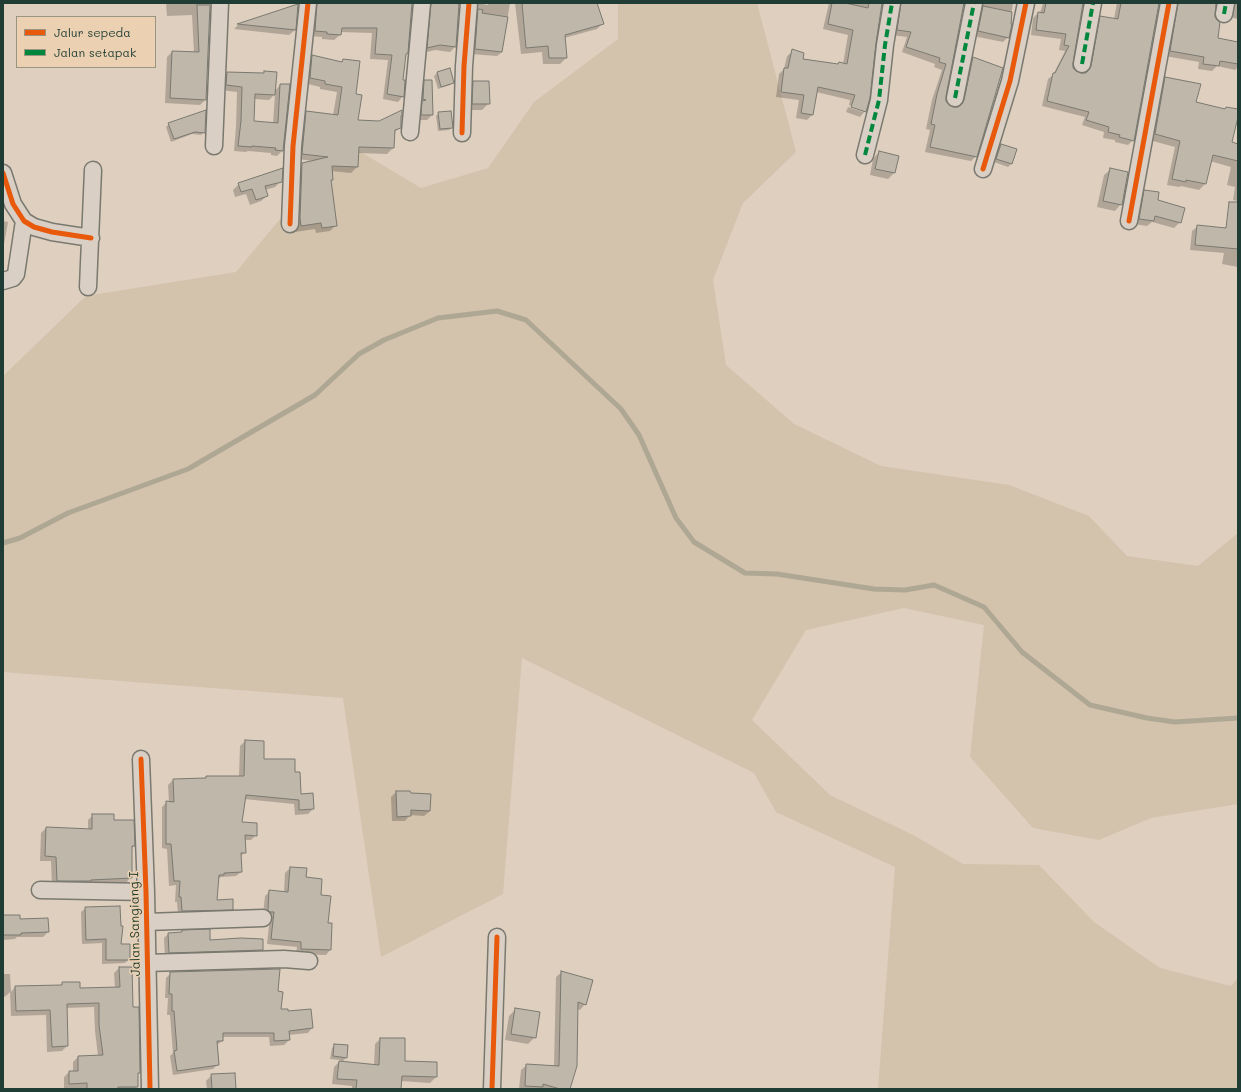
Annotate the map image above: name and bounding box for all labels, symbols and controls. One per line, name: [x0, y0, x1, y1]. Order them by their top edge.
legend: [16, 16, 156, 68]
text: Jalur sepeda: [54, 24, 131, 40]
text: Jalan setapak: [54, 44, 136, 60]
street label: Jalan Sangiang I: [126, 871, 144, 977]

